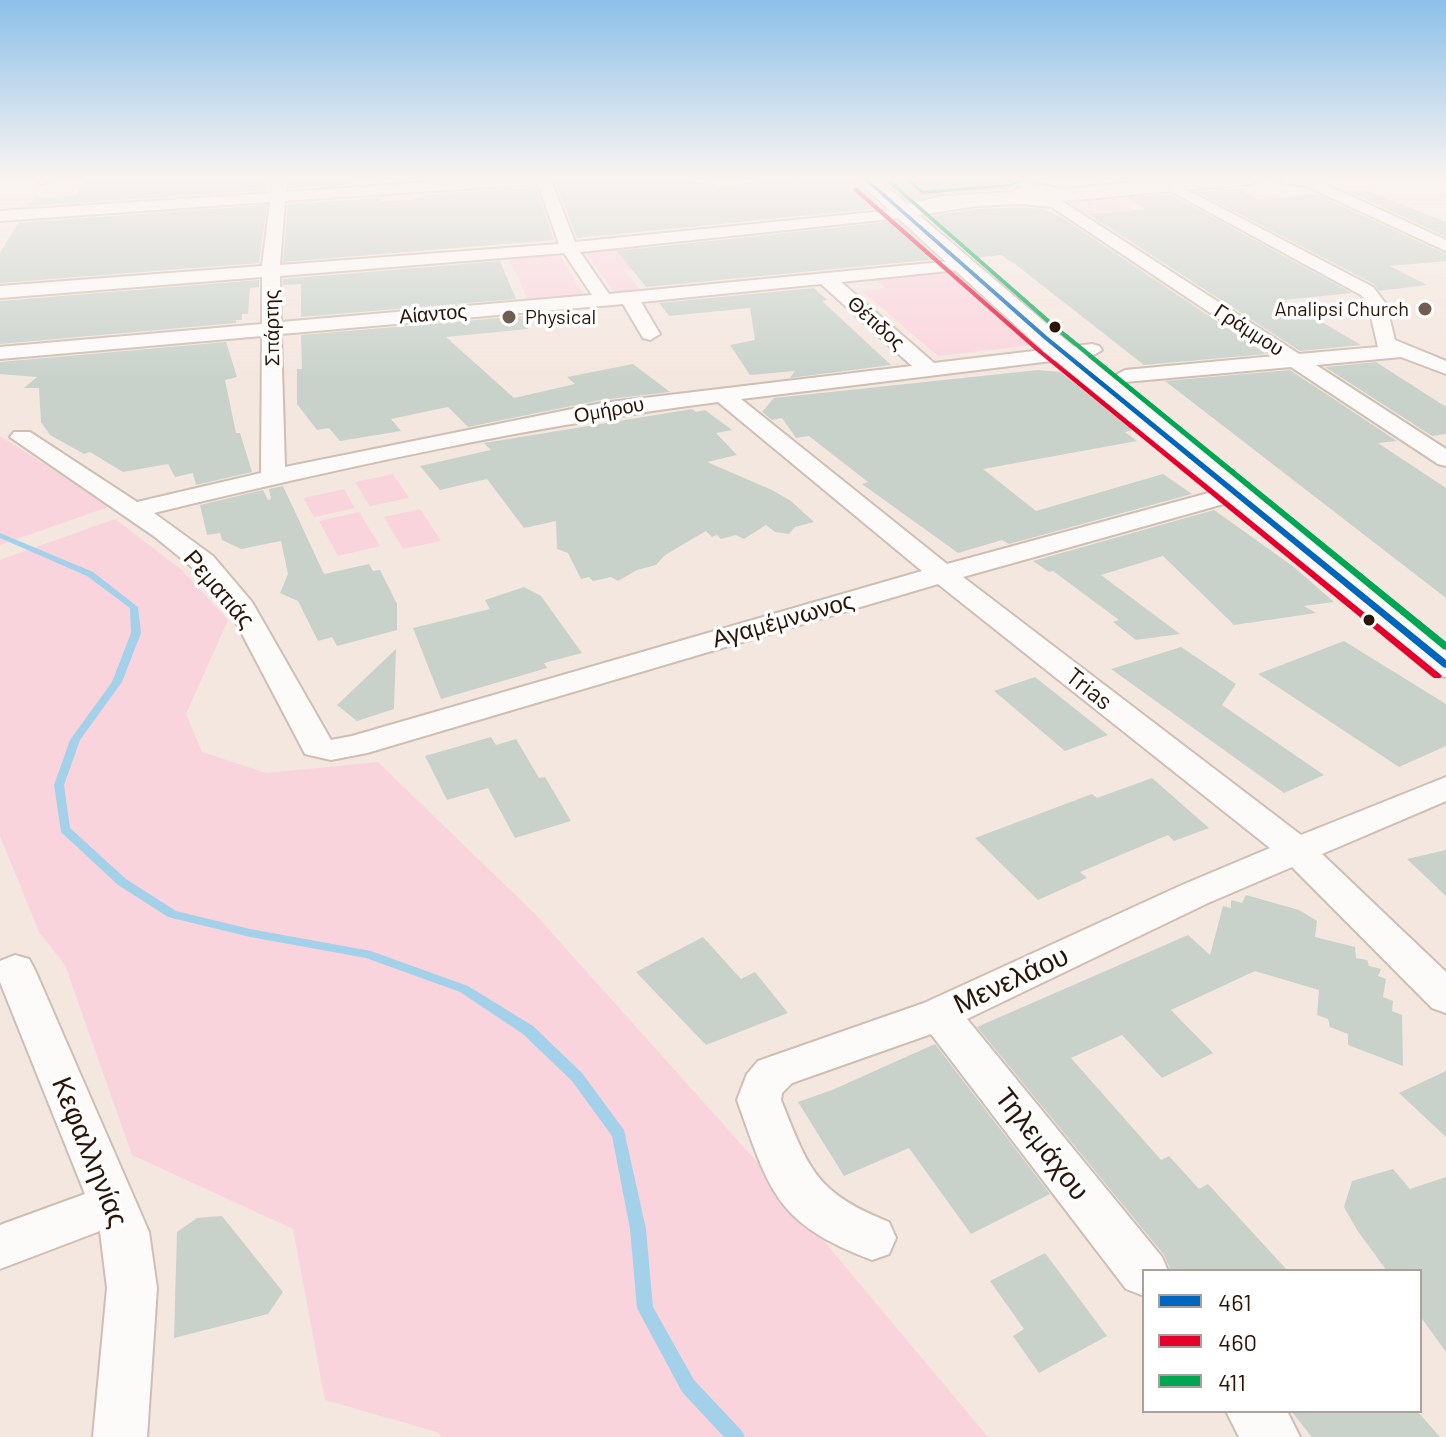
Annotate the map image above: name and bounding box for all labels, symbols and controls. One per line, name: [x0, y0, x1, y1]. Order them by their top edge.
street label: Σπάρτης: [259, 289, 285, 367]
street label: Θέτιδος: [842, 291, 910, 355]
place label: Analipsi Church: [1274, 297, 1409, 321]
street label: Αίαντος: [398, 299, 468, 329]
street label: Γράμμου: [1210, 299, 1288, 361]
marker: Analipsi Church: [1416, 300, 1434, 318]
place label: Physical: [525, 305, 596, 329]
marker: Physical: [500, 308, 518, 326]
unlabelled marker: [1047, 319, 1063, 335]
street label: Ομήρου: [572, 392, 646, 428]
street label: Ρεματιάς: [177, 544, 261, 634]
street label: Αγαμέμνωνος: [709, 586, 857, 654]
unlabelled marker: [1361, 612, 1377, 628]
street label: Trias: [1060, 662, 1118, 716]
street label: Μενελάου: [948, 939, 1074, 1021]
street label: Κεφαλληνίας: [45, 1072, 135, 1232]
street label: Τηλεμάχου: [988, 1081, 1096, 1207]
legend: [1142, 1269, 1422, 1413]
text: 461: [1218, 1287, 1252, 1316]
text: 460: [1218, 1327, 1257, 1356]
text: 411: [1218, 1367, 1246, 1396]

